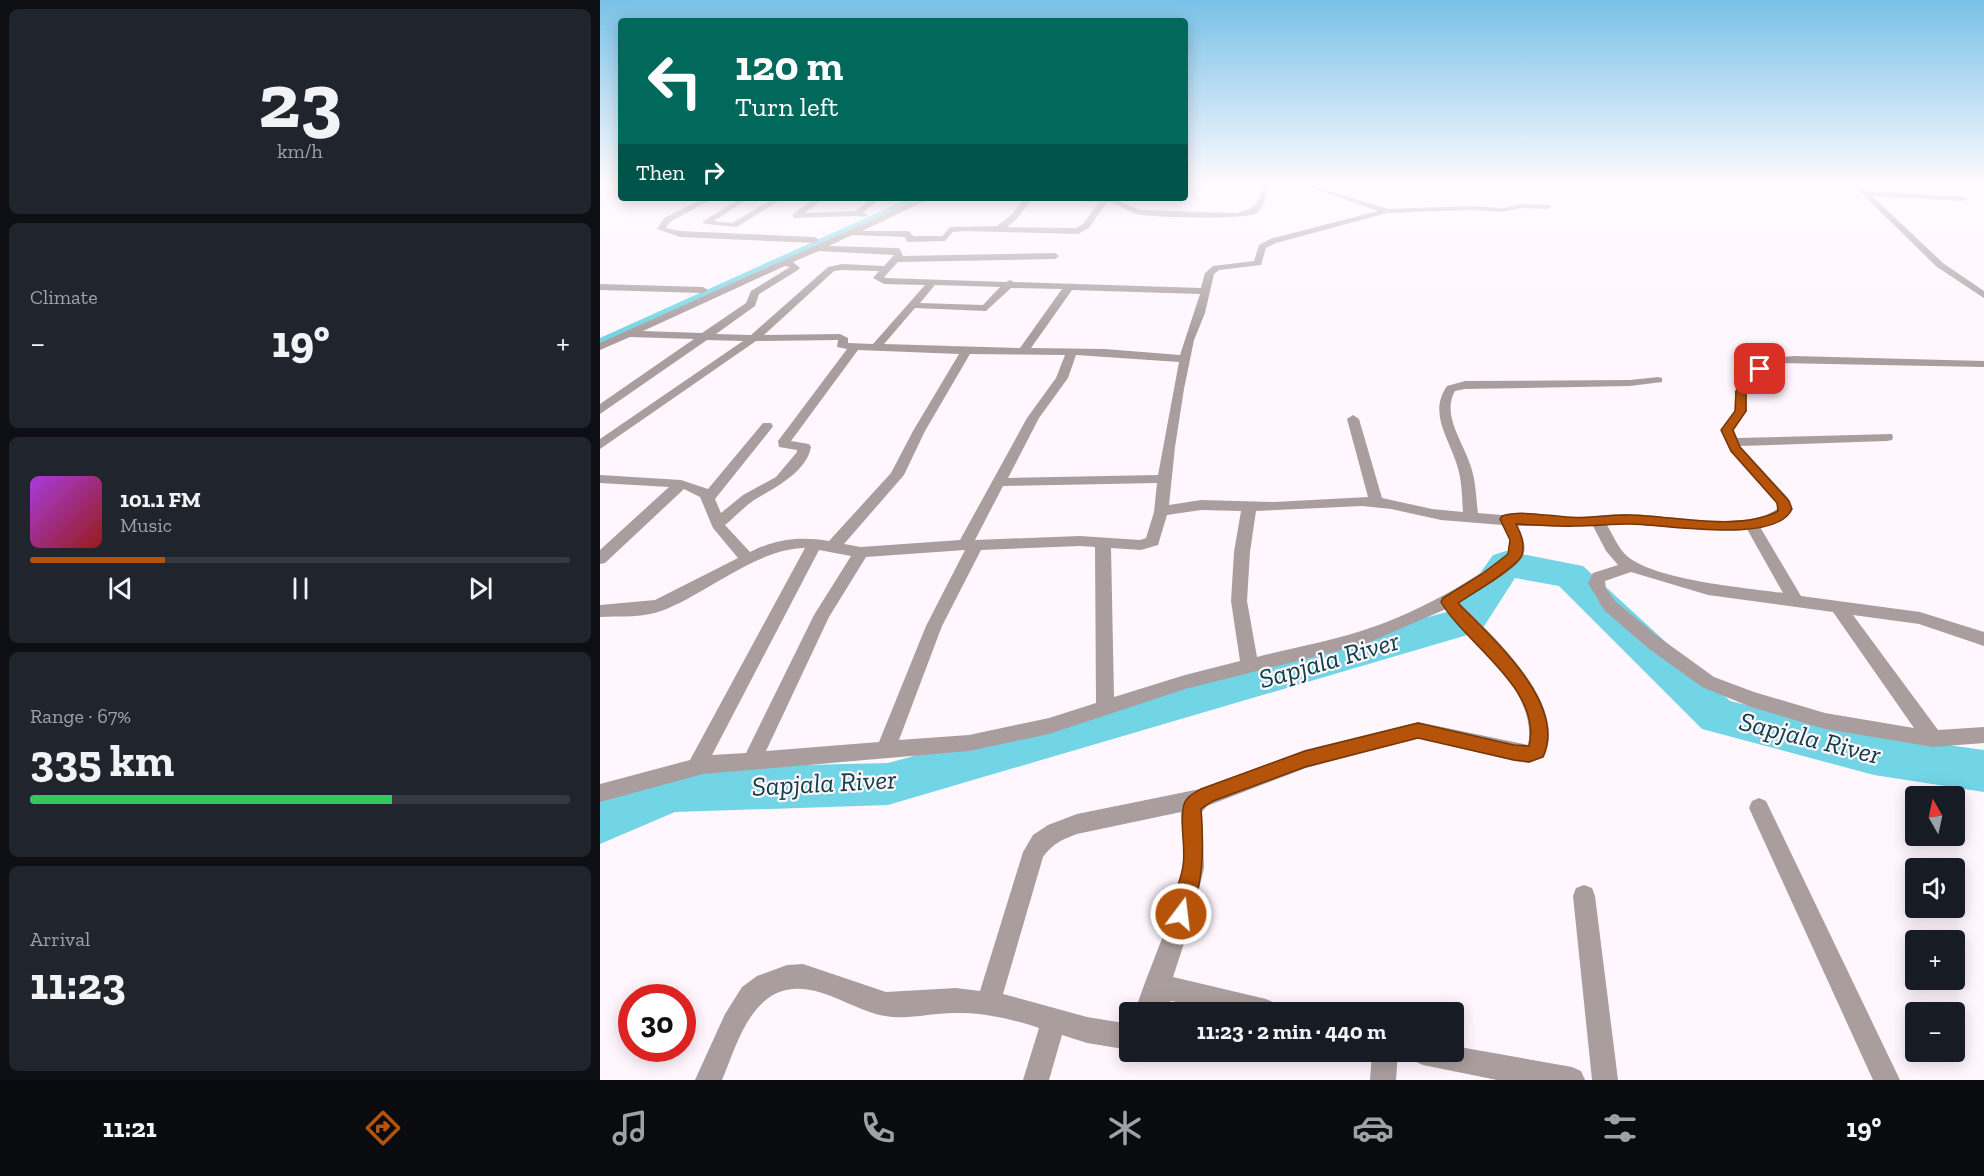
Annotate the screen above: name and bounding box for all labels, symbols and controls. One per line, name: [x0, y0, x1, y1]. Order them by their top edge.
text: 120 m: [735, 40, 843, 91]
icon: left: [636, 42, 714, 120]
text: 23: [258, 53, 342, 147]
text: Turn left: [735, 91, 838, 123]
text: km/h: [277, 139, 323, 163]
icon: right: [697, 156, 730, 189]
text: Then: [636, 159, 685, 186]
text: Climate: [30, 285, 98, 309]
text: 19°: [272, 315, 330, 369]
text: −: [30, 323, 45, 362]
text: +: [556, 323, 570, 362]
pin: [1734, 343, 1785, 394]
icon: arrive: [1743, 352, 1776, 385]
text: 101.1 FM: [120, 486, 201, 513]
text: Music: [120, 513, 172, 537]
icon: previous: [104, 572, 137, 605]
icon: pause: [284, 572, 317, 605]
icon: next: [464, 572, 497, 605]
water label: Sapjala River: [1255, 624, 1404, 695]
text: Range · 67%: [30, 704, 131, 728]
water label: Sapjala River: [1736, 705, 1885, 771]
text: 335 km: [30, 734, 174, 788]
water label: Sapjala River: [751, 763, 898, 803]
north arrow: [1905, 786, 1965, 846]
map controls: [1905, 786, 1965, 1062]
button: sound: [1905, 858, 1965, 918]
position arrow: [1149, 882, 1213, 946]
text: Arrival: [30, 927, 90, 951]
button: +: [1905, 930, 1965, 990]
text: 11:23: [30, 957, 126, 1011]
speed limit sign: 30: [618, 984, 696, 1062]
button: −: [1905, 1002, 1965, 1062]
text: 11:23 · 2 min · 440 m: [1197, 1018, 1386, 1045]
icon: directions: [362, 1107, 404, 1149]
icon: music: [609, 1107, 651, 1149]
icon: phone: [857, 1107, 899, 1149]
icon: climate: [1104, 1107, 1146, 1149]
icon: car: [1352, 1107, 1394, 1149]
icon: filters: [1599, 1107, 1641, 1149]
text: 11:21: [103, 1112, 157, 1144]
text: 19°: [1846, 1112, 1881, 1144]

